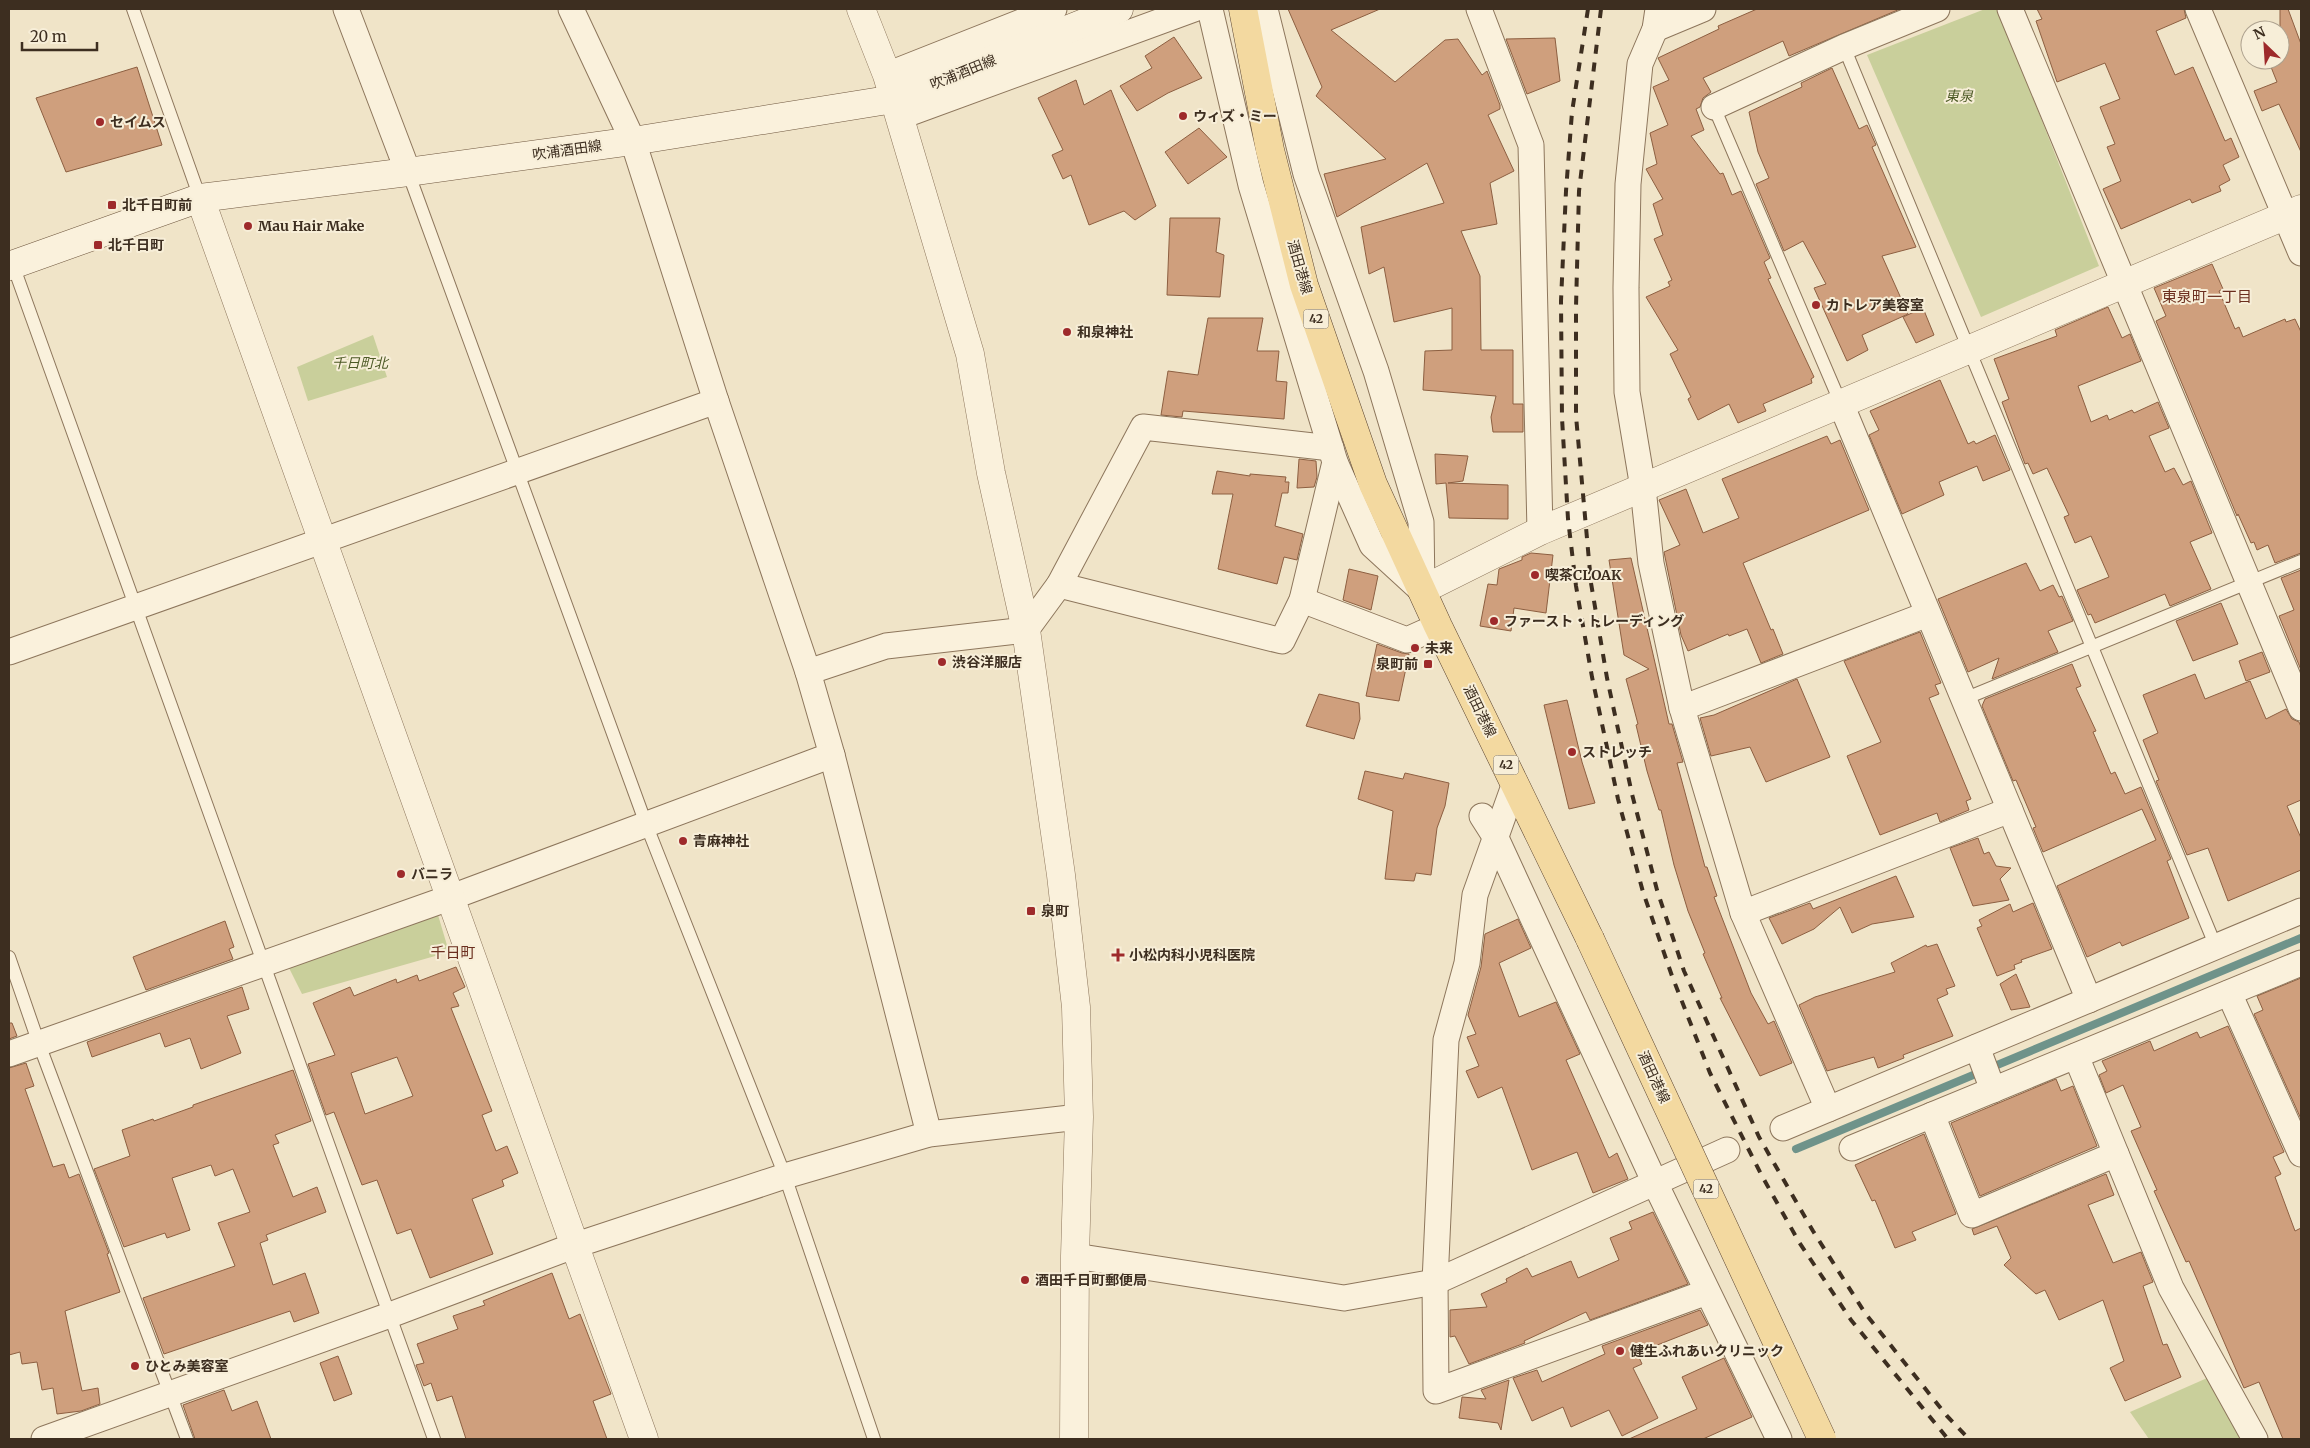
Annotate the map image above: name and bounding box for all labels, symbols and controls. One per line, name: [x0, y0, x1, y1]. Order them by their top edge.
scale bar: [22, 20, 98, 52]
north arrow: [2240, 20, 2290, 70]
text: N: [2251, 23, 2268, 44]
text: 20 m: [30, 27, 67, 46]
street label: 吹浦酒田線: [927, 51, 999, 93]
park label: 東泉: [1945, 87, 1974, 105]
place label: ウィズ・ミー: [1193, 107, 1277, 125]
marker: ウィズ・ミー: [1177, 110, 1189, 122]
place label: セイムス: [110, 113, 166, 131]
marker: セイムス: [94, 116, 106, 128]
street label: 吹浦酒田線: [531, 136, 603, 164]
place label: 北千日町前: [122, 196, 192, 214]
marker: 北千日町前: [106, 199, 118, 211]
place label: Mau Hair Make: [258, 217, 365, 235]
marker: Mau Hair Make: [242, 220, 254, 232]
place label: 北千日町: [108, 236, 164, 254]
street label: 酒田港線: [1284, 238, 1316, 296]
marker: 北千日町: [92, 239, 104, 251]
district label: 東泉町一丁目: [2162, 287, 2252, 306]
place label: カトレア美容室: [1826, 296, 1924, 314]
marker: カトレア美容室: [1810, 299, 1822, 311]
road number: 42: [1304, 310, 1328, 328]
place label: 和泉神社: [1077, 323, 1133, 341]
marker: 和泉神社: [1061, 326, 1073, 338]
park label: 千日町北: [332, 354, 390, 372]
place label: 喫茶CLOAK: [1545, 566, 1622, 584]
marker: 喫茶CLOAK: [1529, 569, 1541, 581]
place label: ファースト・トレーディング: [1504, 612, 1684, 630]
marker: ファースト・トレーディング: [1488, 615, 1500, 627]
place label: 未来: [1425, 639, 1453, 657]
marker: 未来: [1409, 642, 1421, 654]
place label: 渋谷洋服店: [952, 653, 1022, 671]
place label: 泉町前: [1376, 655, 1418, 673]
marker: 渋谷洋服店: [936, 656, 948, 668]
marker: 泉町前: [1422, 658, 1434, 670]
street label: 酒田港線: [1460, 682, 1500, 740]
place label: ストレッチ: [1582, 743, 1652, 761]
marker: ストレッチ: [1566, 746, 1578, 758]
road number: 42: [1494, 756, 1518, 774]
place label: 青麻神社: [693, 832, 749, 850]
marker: 青麻神社: [677, 835, 689, 847]
place label: バニラ: [411, 865, 453, 883]
marker: バニラ: [395, 868, 407, 880]
place label: 泉町: [1041, 902, 1069, 920]
marker: 泉町: [1025, 905, 1037, 917]
district label: 千日町: [430, 943, 476, 962]
place label: 小松内科小児科医院: [1129, 946, 1255, 964]
marker: 小松内科小児科医院: [1111, 948, 1125, 962]
street label: 酒田港線: [1634, 1048, 1674, 1106]
road number: 42: [1694, 1180, 1718, 1198]
place label: 酒田千日町郵便局: [1035, 1271, 1147, 1289]
marker: 酒田千日町郵便局: [1019, 1274, 1031, 1286]
place label: 健生ふれあいクリニック: [1630, 1342, 1784, 1360]
marker: 健生ふれあいクリニック: [1614, 1345, 1626, 1357]
place label: ひとみ美容室: [145, 1357, 229, 1375]
marker: ひとみ美容室: [129, 1360, 141, 1372]

